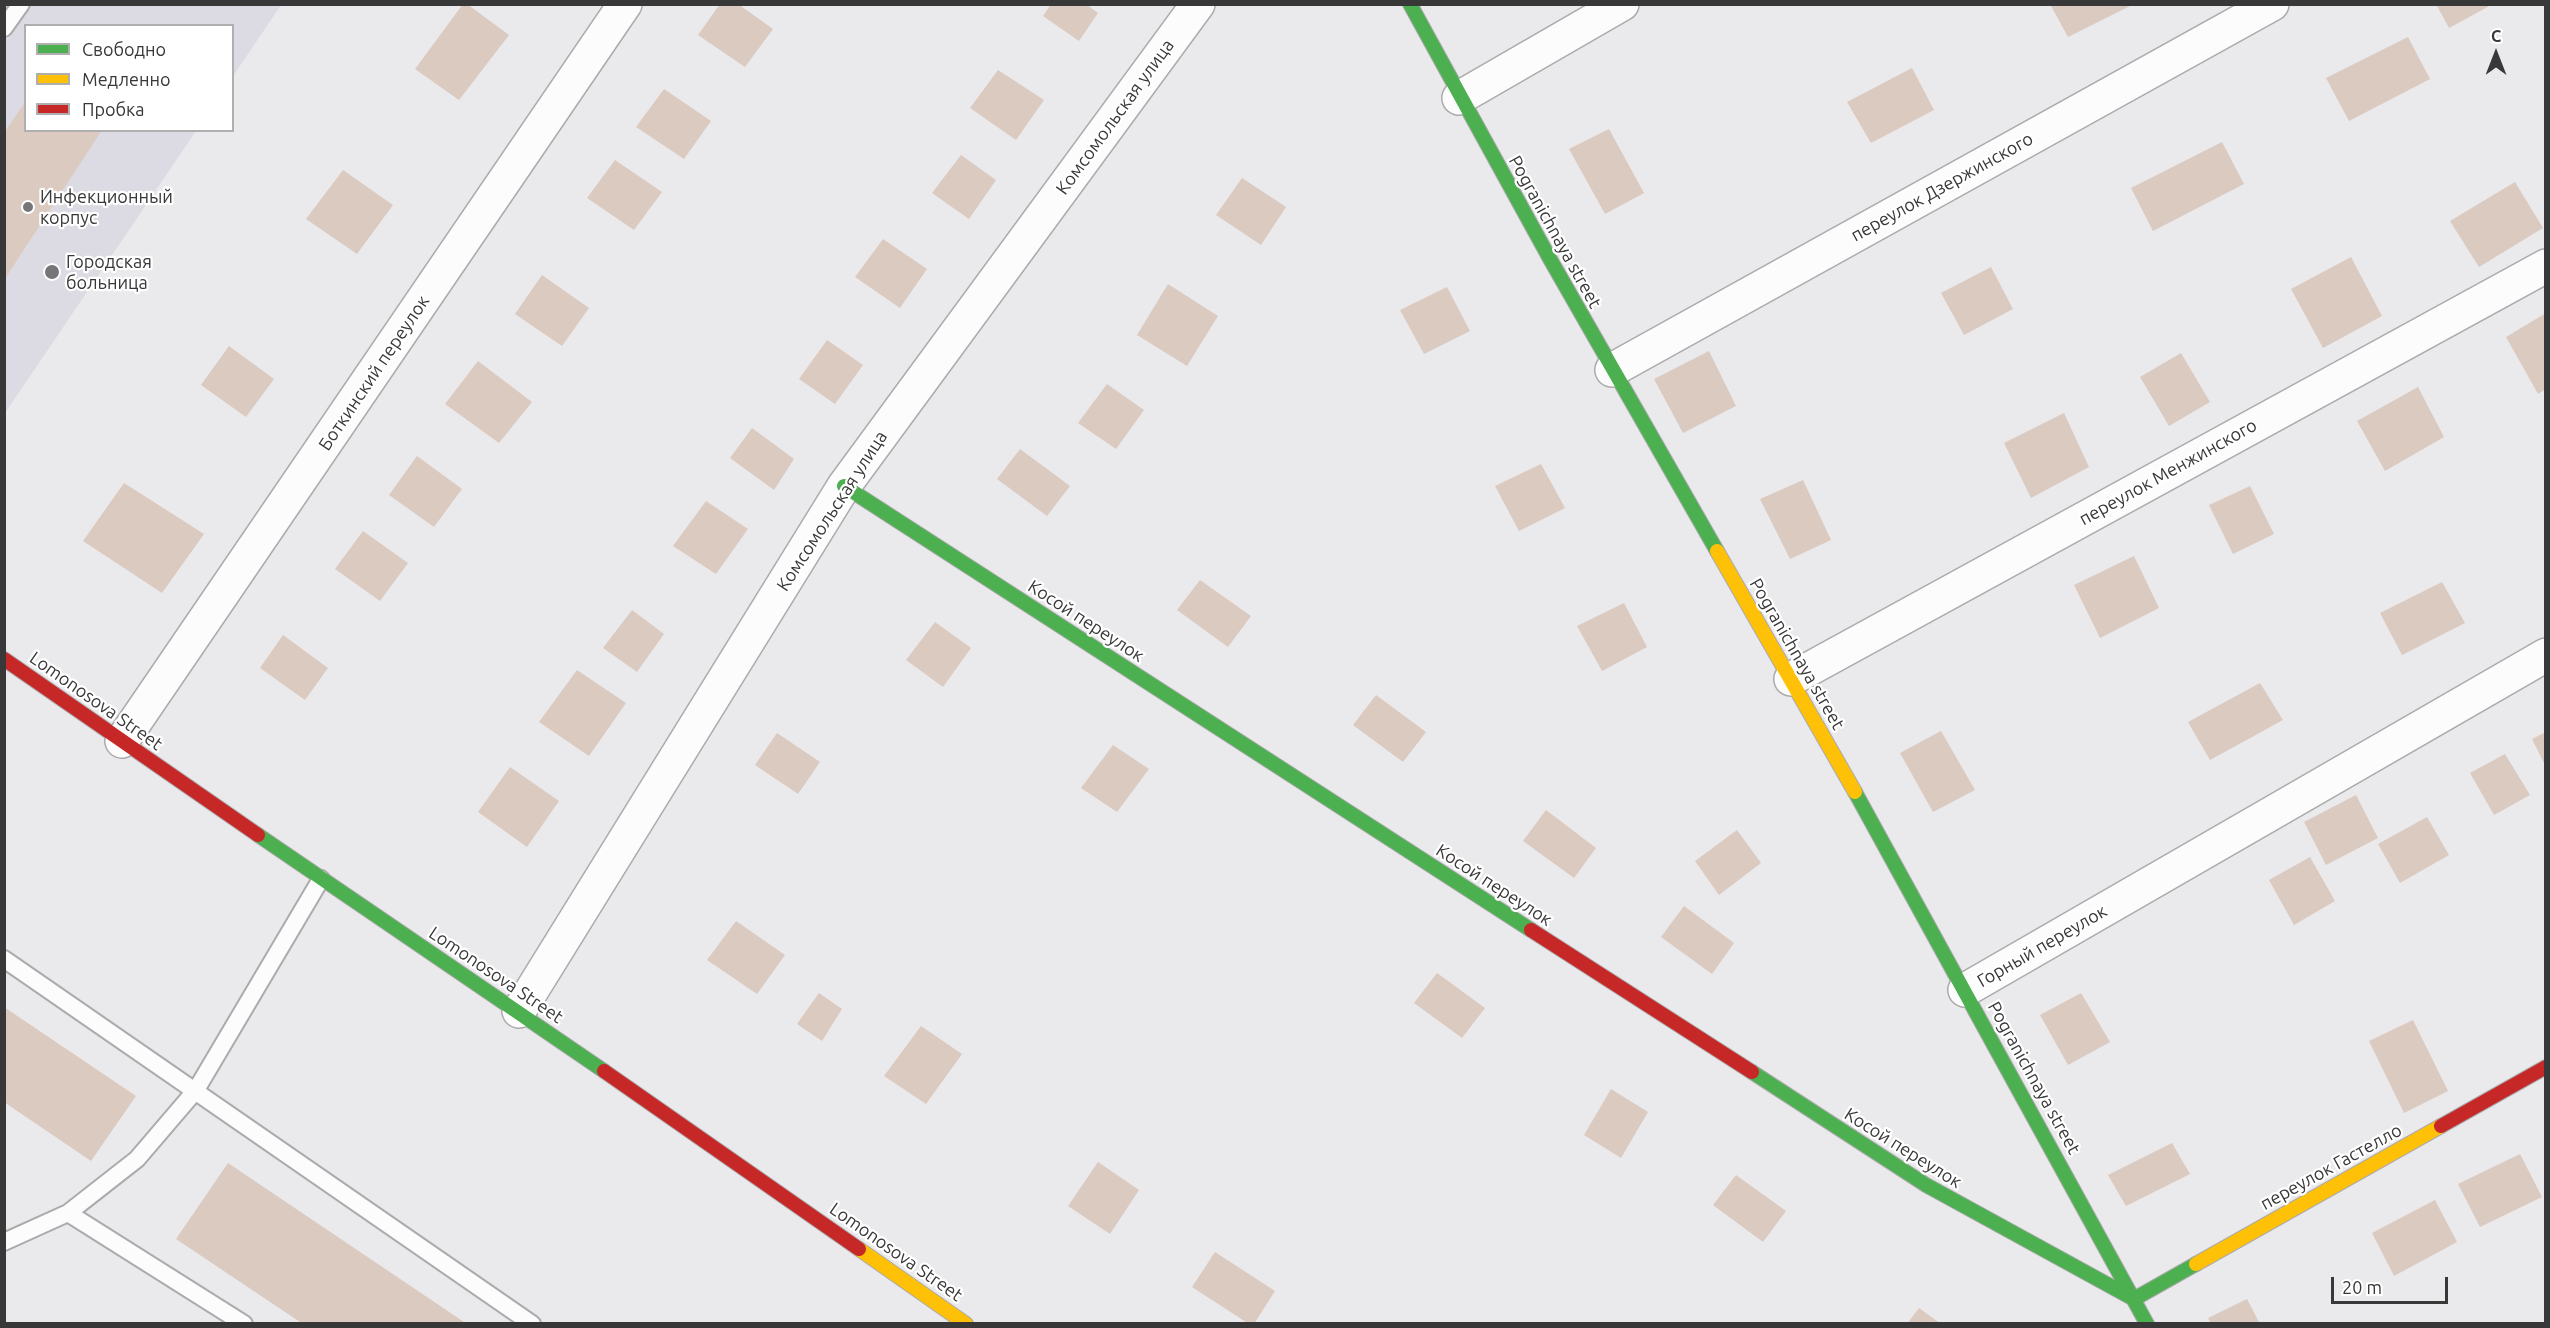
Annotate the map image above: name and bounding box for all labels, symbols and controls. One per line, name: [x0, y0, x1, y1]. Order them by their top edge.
legend: [24, 24, 234, 132]
north arrow: [2466, 24, 2526, 84]
text: С: [2491, 27, 2501, 45]
street label: Комсомольская улица: [1051, 35, 1179, 199]
text: Свободно: [82, 39, 166, 59]
text: Медленно: [82, 69, 171, 89]
text: Пробка: [82, 99, 145, 119]
street label: переулок Дзержинского: [1847, 128, 2037, 246]
street label: Pogranichnaya street: [1504, 152, 1606, 312]
place label: Инфекционный корпус: [40, 186, 173, 228]
marker: Инфекционный корпус: [21, 200, 35, 214]
place label: Городская больница: [66, 251, 152, 294]
marker: Городская больница: [43, 263, 61, 281]
street label: Боткинский переулок: [314, 291, 434, 455]
street label: переулок Менжинского: [2075, 414, 2261, 530]
street label: Комсомольская улица: [772, 427, 892, 595]
street label: Косой переулок: [1024, 575, 1148, 667]
street label: Pogranichnaya street: [1745, 575, 1849, 733]
street label: Lomonosova Street: [25, 647, 167, 755]
street label: Косой переулок: [1432, 839, 1556, 931]
street label: Горный переулок: [1973, 900, 2111, 992]
street label: Lomonosova Street: [425, 922, 567, 1028]
street label: Pogranichnaya street: [1983, 998, 2085, 1158]
street label: Косой переулок: [1840, 1103, 1966, 1193]
street label: переулок Гастелло: [2257, 1119, 2405, 1215]
street label: Lomonosova Street: [825, 1198, 967, 1306]
scale bar: [2334, 1265, 2451, 1303]
text: 20 m: [2342, 1277, 2382, 1297]

